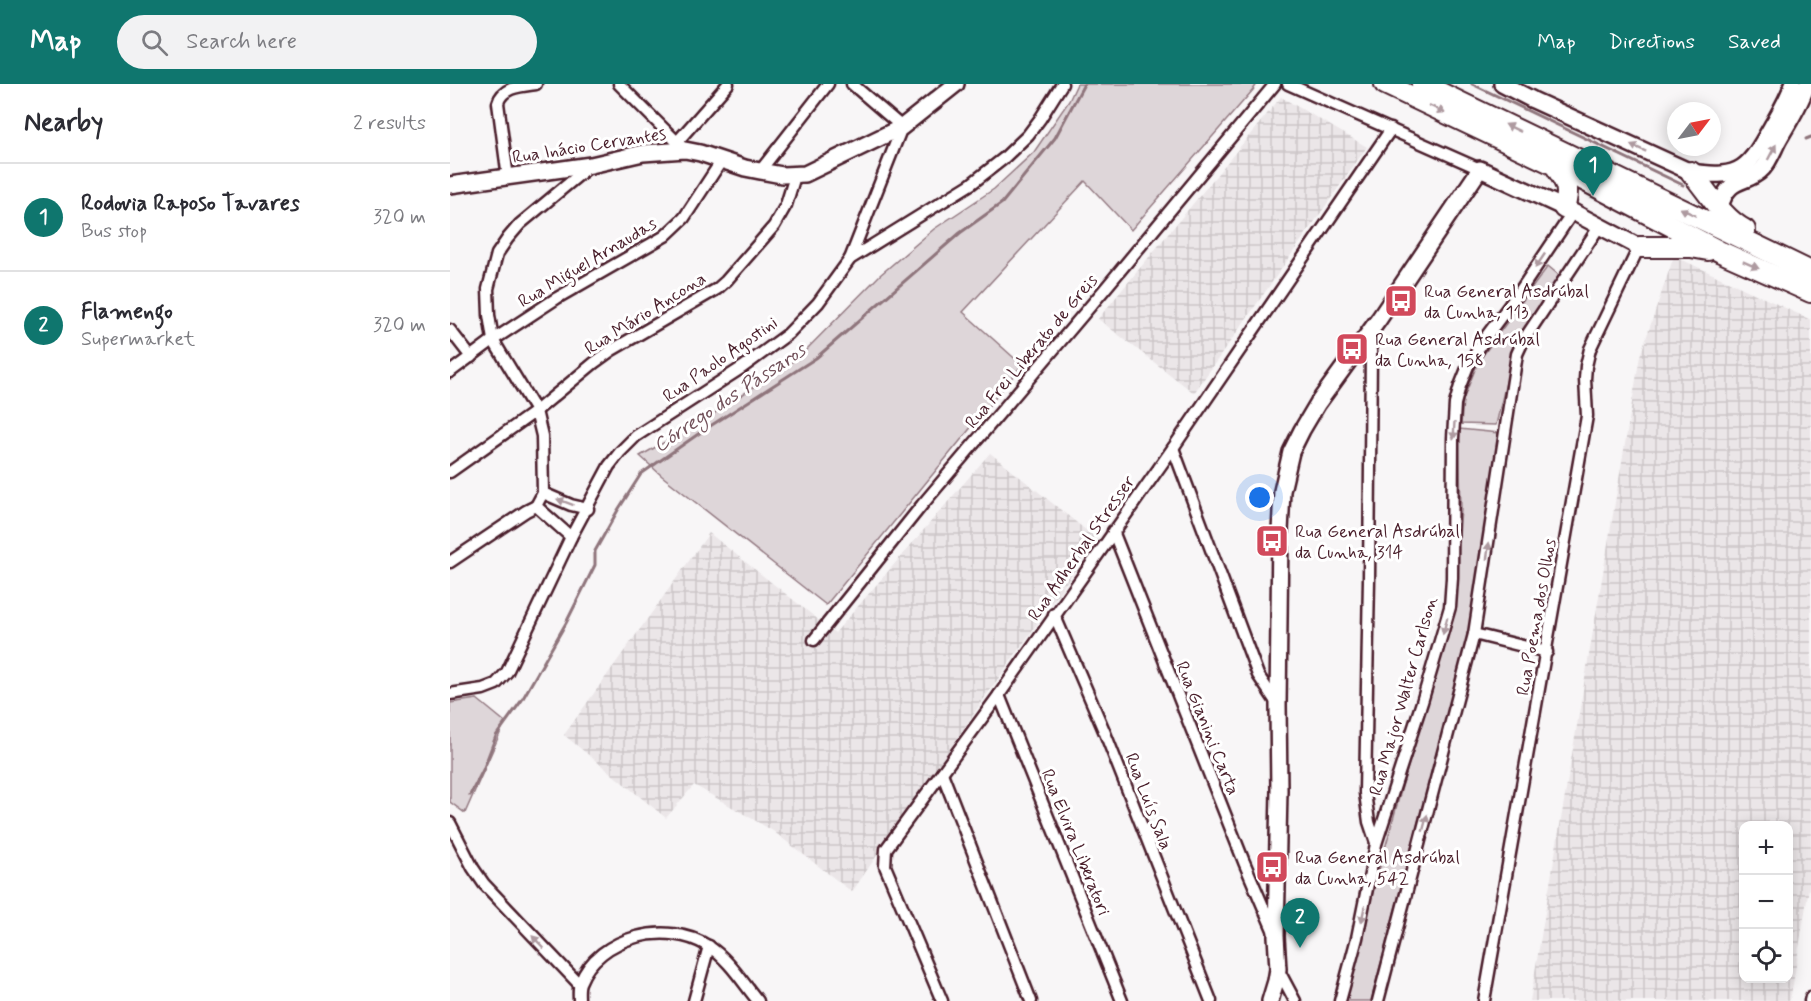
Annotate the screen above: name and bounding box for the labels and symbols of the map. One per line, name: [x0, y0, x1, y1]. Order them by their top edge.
north arrow: [1667, 102, 1721, 156]
one-way arrow: [1429, 105, 1446, 114]
street label: Rua Inácio Cervantes: [511, 122, 668, 170]
one-way arrow: [1504, 123, 1521, 132]
one-way arrow: [1629, 142, 1647, 152]
one-way arrow: [1767, 144, 1777, 161]
pin: 1: [1574, 147, 1612, 196]
one-way arrow: [1680, 208, 1697, 217]
street label: Rua Miguel Arnaudas: [514, 212, 662, 316]
one-way arrow: [1535, 253, 1546, 269]
one-way arrow: [1742, 260, 1760, 270]
street label: Rua Mário Ancona: [580, 267, 711, 361]
street label: Rua Frei Liberato de Greis: [960, 269, 1104, 434]
place label: Rua General Asdrúbal da Cunha, 113: [1424, 280, 1589, 325]
bus stop icon: Rua General Asdrúbal da Cunha, 113: [1383, 283, 1419, 319]
street label: Rua Paolo Agostini: [658, 311, 783, 408]
place label: Rua General Asdrúbal da Cunha, 158: [1375, 328, 1540, 373]
bus stop icon: Rua General Asdrúbal da Cunha, 158: [1334, 331, 1370, 367]
water label: Córrego dos Pássaros: [648, 336, 814, 461]
one-way arrow: [1449, 422, 1458, 441]
street label: Rua Adherbal Stresser: [1023, 471, 1141, 626]
your location: [1245, 483, 1274, 512]
one-way arrow: [556, 497, 574, 507]
place label: Rua General Asdrúbal da Cunha, 314: [1295, 520, 1460, 565]
bus stop icon: Rua General Asdrúbal da Cunha, 314: [1254, 523, 1290, 559]
street label: Rua Poema dos Olhos: [1511, 537, 1563, 698]
one-way arrow: [1483, 541, 1492, 560]
street label: Rua Major Walter Carlson: [1364, 594, 1444, 799]
one-way arrow: [1440, 617, 1449, 635]
street label: Rua Gianini Carta: [1169, 658, 1245, 799]
street label: Rua Luís Sala: [1119, 750, 1178, 853]
street label: Rua Elvira Liberatori: [1035, 766, 1115, 919]
one-way arrow: [1421, 813, 1431, 832]
place label: Rua General Asdrúbal da Cunha, 542: [1295, 846, 1460, 891]
bus stop icon: Rua General Asdrúbal da Cunha, 542: [1254, 849, 1290, 885]
pin: 2: [1280, 898, 1320, 948]
one-way arrow: [1357, 904, 1367, 923]
one-way arrow: [532, 936, 546, 950]

